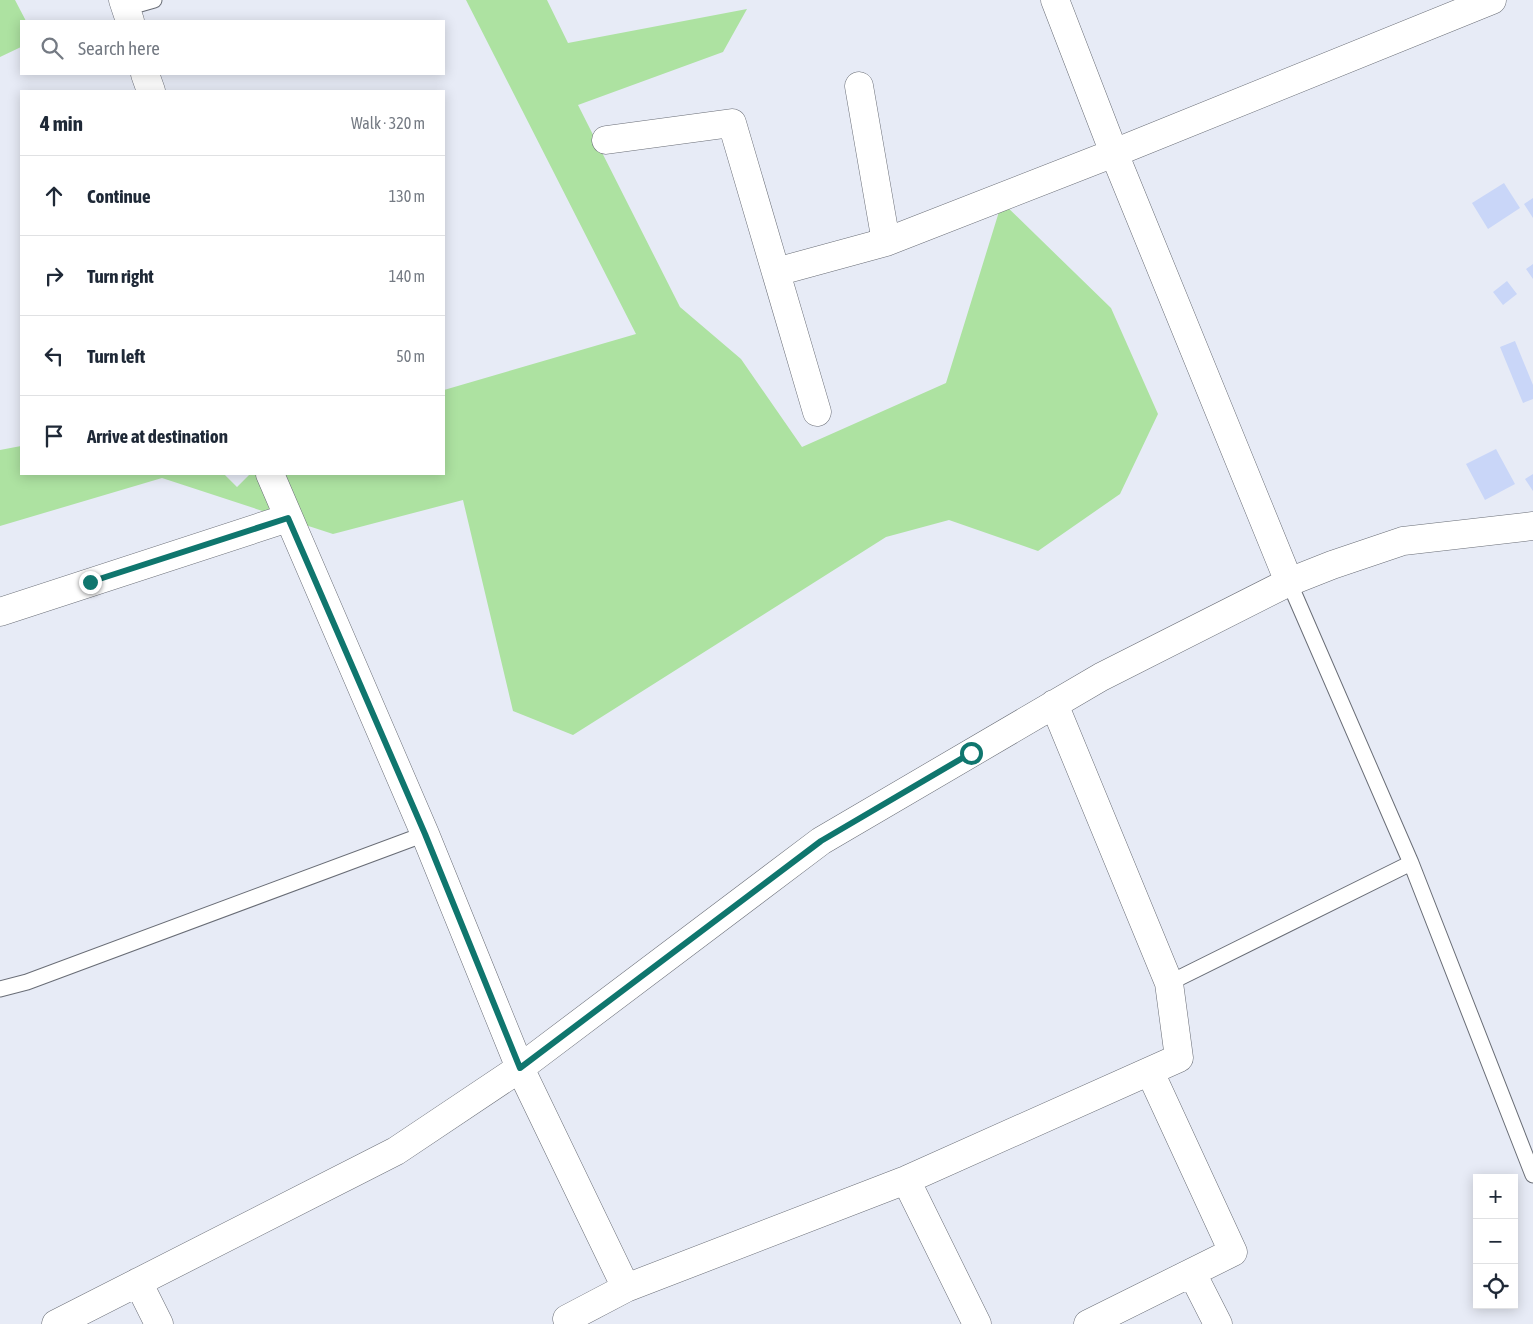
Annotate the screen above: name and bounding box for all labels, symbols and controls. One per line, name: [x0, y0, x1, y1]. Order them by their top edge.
search box: [20, 20, 445, 75]
icon: search: [38, 34, 66, 62]
text: Search here: [78, 37, 160, 59]
text: 4 min: [40, 111, 83, 135]
text: Walk · 320 m: [351, 114, 425, 132]
icon: ahead: [40, 182, 68, 210]
text: Continue: [87, 185, 151, 207]
text: 130 m: [389, 187, 425, 205]
icon: right: [40, 262, 68, 290]
text: Turn right: [87, 265, 154, 287]
text: 140 m: [389, 267, 425, 285]
icon: left: [40, 342, 68, 370]
text: Turn left: [87, 345, 145, 367]
text: 50 m: [396, 347, 425, 365]
icon: arrive: [40, 422, 68, 450]
text: Arrive at destination: [87, 425, 228, 447]
route end: [79, 571, 102, 594]
route start: [960, 742, 983, 765]
map controls: [1473, 1174, 1518, 1309]
button: +: [1473, 1174, 1518, 1219]
button: −: [1473, 1219, 1518, 1264]
button: locate: [1473, 1264, 1518, 1309]

